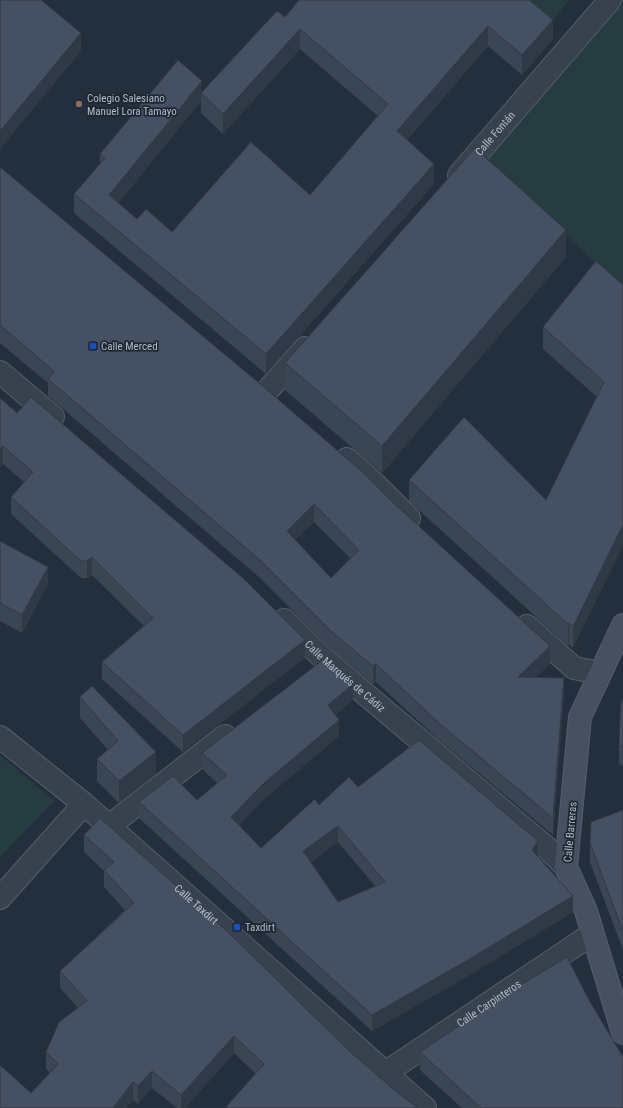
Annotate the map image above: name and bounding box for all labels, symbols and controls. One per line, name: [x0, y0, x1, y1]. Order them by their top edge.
place label: Colegio Salesiano Manuel Lora Tamayo: [87, 92, 177, 118]
marker: Colegio Salesiano Manuel Lora Tamayo: [74, 99, 84, 109]
street label: Calle Fontán: [473, 109, 518, 158]
place label: Calle Merced: [101, 340, 158, 353]
marker: Calle Merced: [88, 341, 98, 351]
street label: Calle Marqués de Cádiz: [302, 638, 388, 715]
street label: Calle Barreras: [561, 801, 580, 863]
street label: Calle Taxdirt: [172, 882, 221, 927]
place label: Taxdirt: [245, 921, 275, 934]
marker: Taxdirt: [232, 922, 242, 932]
street label: Calle Carpinteros: [454, 978, 524, 1030]

